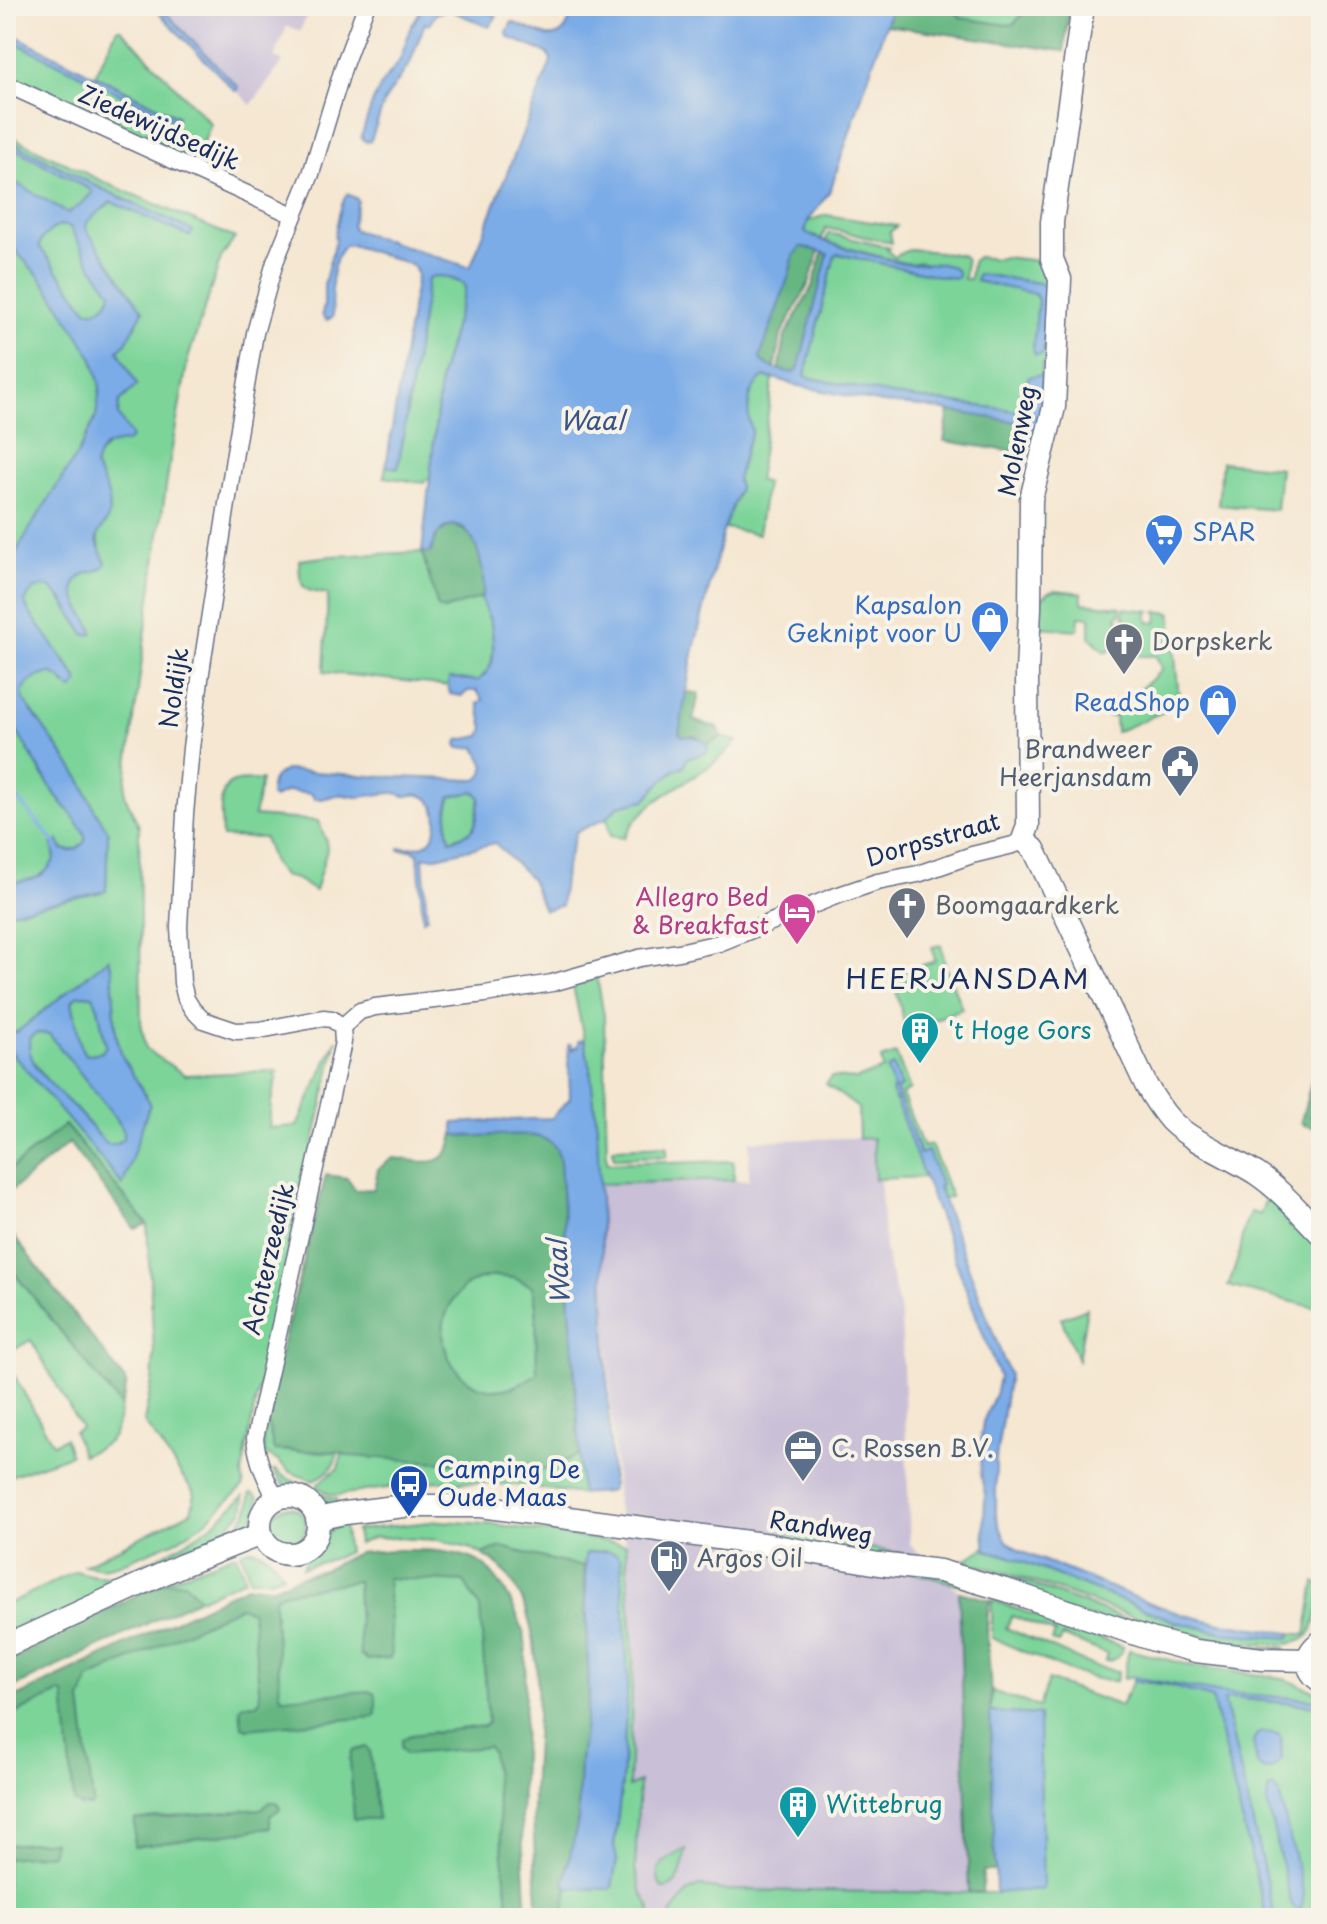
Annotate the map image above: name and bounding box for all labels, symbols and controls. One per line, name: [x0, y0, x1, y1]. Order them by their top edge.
street label: Ziedewijdsedijk: [73, 74, 246, 178]
street label: Molenweg: [988, 382, 1044, 499]
water label: Waal: [560, 400, 628, 439]
supermarket icon: SPAR: [1143, 512, 1185, 567]
place label: SPAR: [1192, 513, 1256, 549]
place label: Kapsalon Geknipt voor U: [787, 586, 962, 650]
shop icon: Kapsalon Geknipt voor U: [969, 599, 1011, 654]
church icon: Dorpskerk: [1103, 621, 1145, 676]
place label: Dorpskerk: [1152, 622, 1273, 658]
street label: Noldijk: [150, 645, 197, 731]
shop icon: ReadShop: [1197, 682, 1239, 737]
place label: ReadShop: [1074, 683, 1190, 719]
place label: Brandweer Heerjansdam: [999, 730, 1153, 794]
public building icon: Brandweer Heerjansdam: [1159, 743, 1201, 798]
street label: Dorpsstraat: [861, 802, 1004, 874]
place label: Allegro Bed & Breakfast: [632, 878, 769, 942]
church icon: Boomgaardkerk: [886, 885, 928, 940]
place label: Boomgaardkerk: [935, 886, 1119, 922]
hotel icon: Allegro Bed & Breakfast: [776, 891, 818, 946]
district label: HEERJANSDAM: [845, 956, 1091, 999]
building icon: 't Hoge Gors: [899, 1010, 941, 1065]
place label: 't Hoge Gors: [948, 1011, 1092, 1047]
street label: Achterzeedijk: [232, 1179, 302, 1338]
water label: Waal: [536, 1235, 579, 1305]
office icon: C. Rossen B.V.: [782, 1428, 824, 1483]
place label: C. Rossen B.V.: [831, 1429, 994, 1465]
place label: Camping De Oude Maas: [437, 1450, 580, 1514]
bus stop icon: Camping De Oude Maas: [388, 1463, 430, 1518]
street label: Randweg: [767, 1500, 876, 1552]
fuel station icon: Argos Oil: [648, 1538, 690, 1593]
place label: Argos Oil: [697, 1539, 803, 1575]
building icon: Wittebrug: [777, 1784, 819, 1839]
place label: Wittebrug: [826, 1785, 943, 1821]

